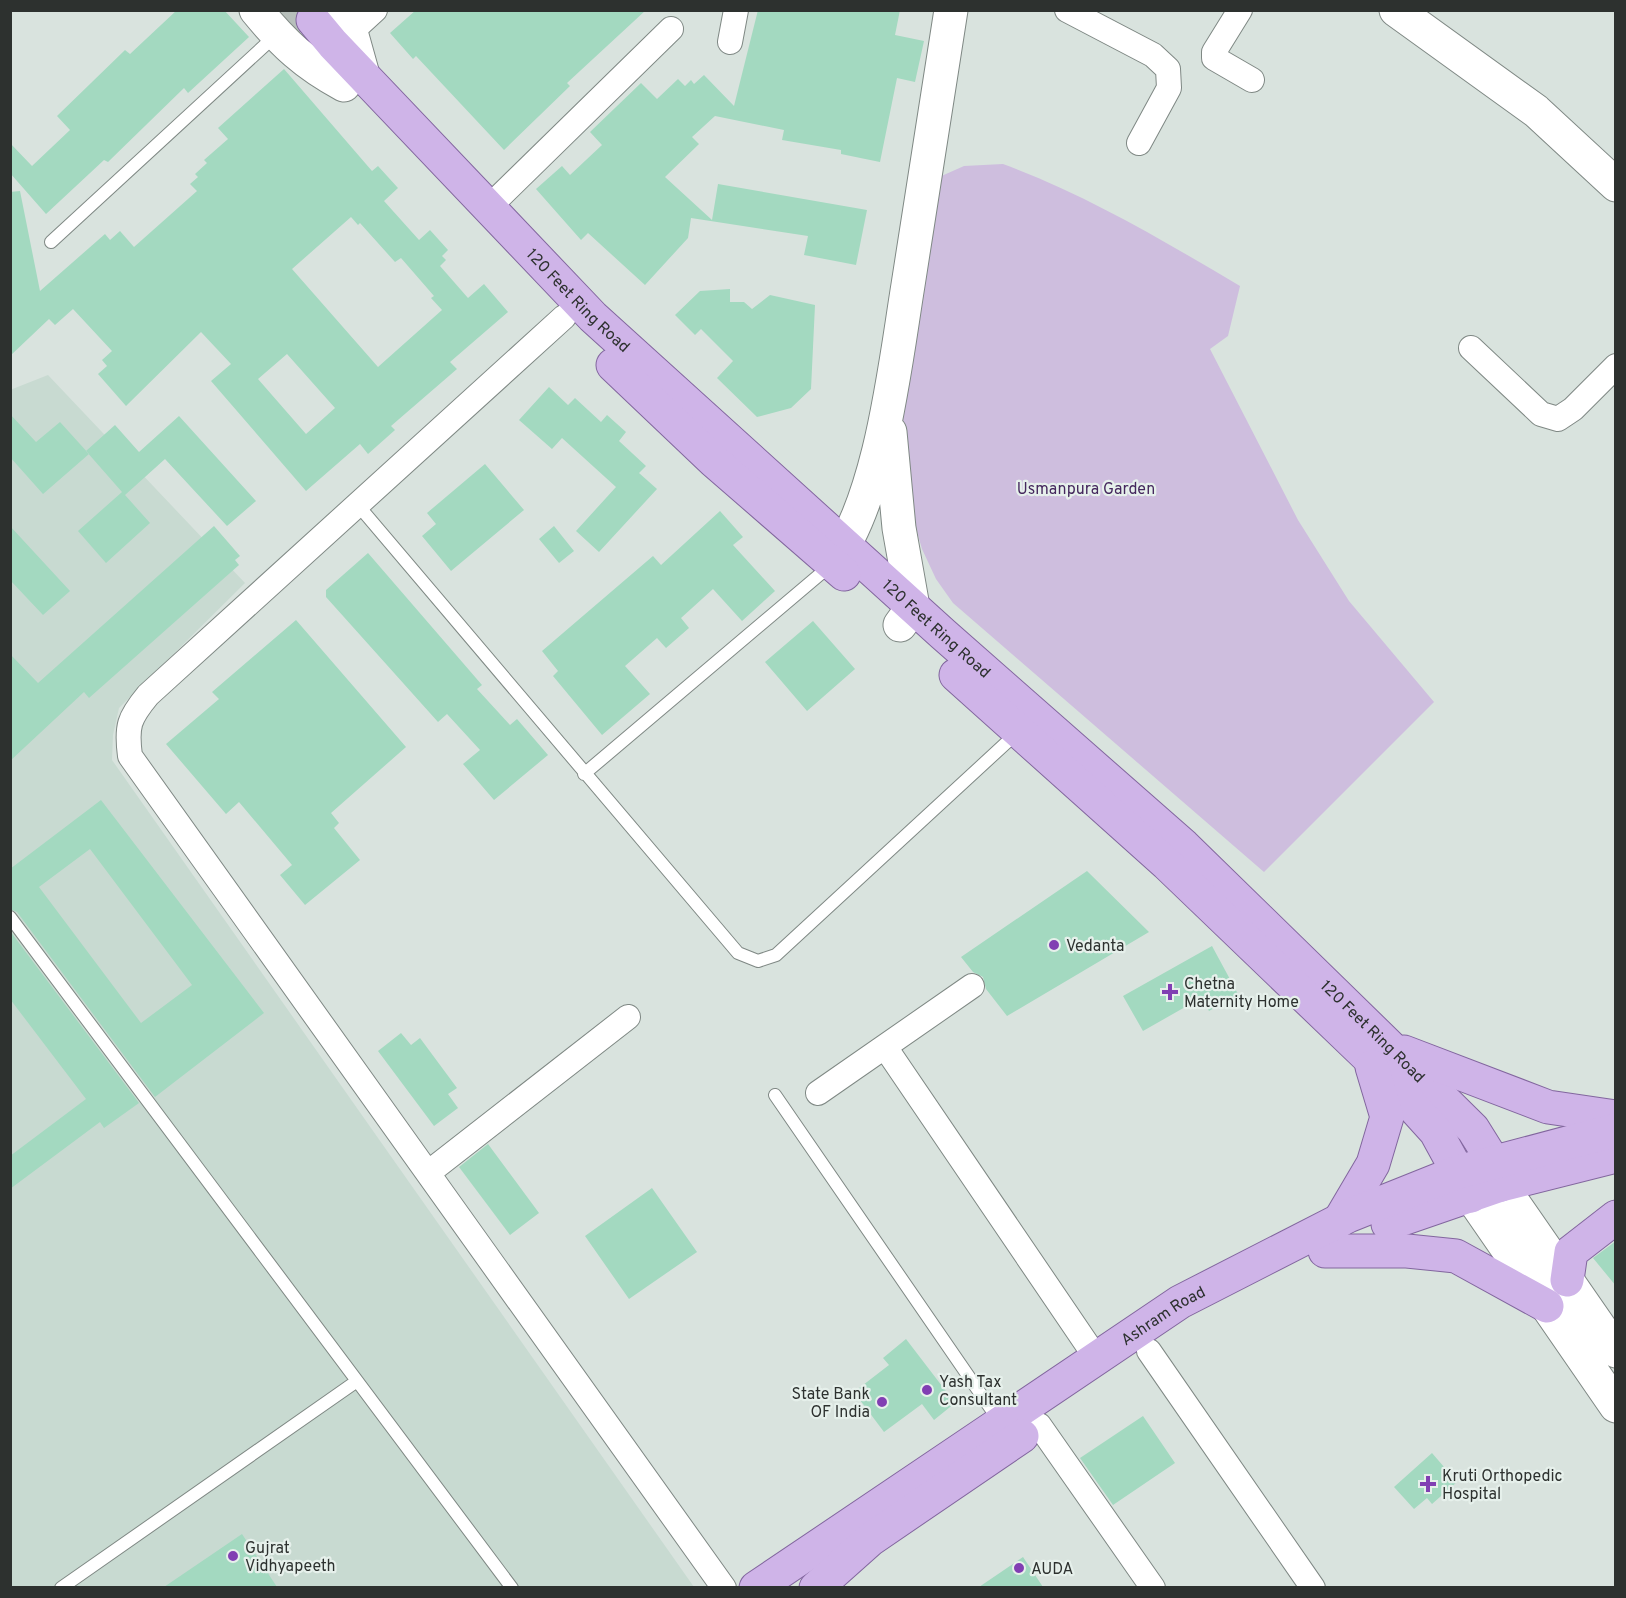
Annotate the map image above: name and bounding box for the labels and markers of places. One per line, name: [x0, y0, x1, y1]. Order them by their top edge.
place label: Vedanta: [1066, 937, 1125, 957]
marker: Vedanta: [1047, 938, 1061, 952]
place label: Chetna Maternity Home: [1184, 975, 1299, 1013]
marker: Chetna Maternity Home: [1161, 983, 1179, 1001]
place label: Yash Tax Consultant: [939, 1373, 1017, 1411]
marker: Yash Tax Consultant: [920, 1383, 934, 1397]
place label: State Bank OF India: [791, 1385, 870, 1423]
marker: State Bank OF India: [875, 1395, 889, 1409]
place label: Kruti Orthopedic Hospital: [1442, 1467, 1562, 1505]
marker: Kruti Orthopedic Hospital: [1419, 1475, 1437, 1493]
place label: Gujrat Vidhyapeeth: [245, 1539, 336, 1577]
marker: Gujrat Vidhyapeeth: [226, 1549, 240, 1563]
place label: AUDA: [1031, 1560, 1073, 1580]
marker: AUDA: [1012, 1561, 1026, 1575]

